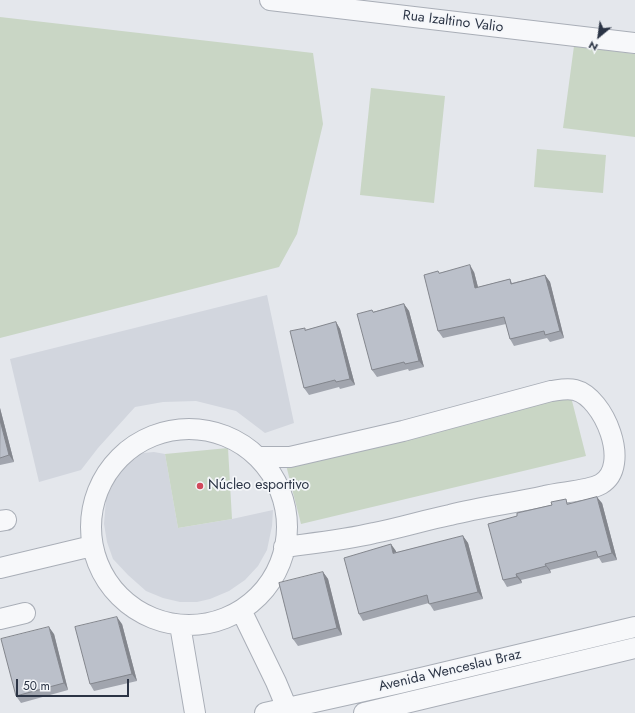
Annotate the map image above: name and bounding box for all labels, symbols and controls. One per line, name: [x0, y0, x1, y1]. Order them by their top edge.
street label: Rua Izaltino Valio: [402, 7, 504, 37]
north arrow: [579, 16, 619, 56]
text: N: [585, 37, 601, 56]
place label: Núcleo esportivo: [208, 478, 309, 494]
marker: Núcleo esportivo: [195, 481, 205, 491]
street label: Avenida Wenceslau Braz: [377, 646, 523, 696]
scale bar: [18, 671, 131, 697]
text: 50 m: [23, 677, 50, 695]

